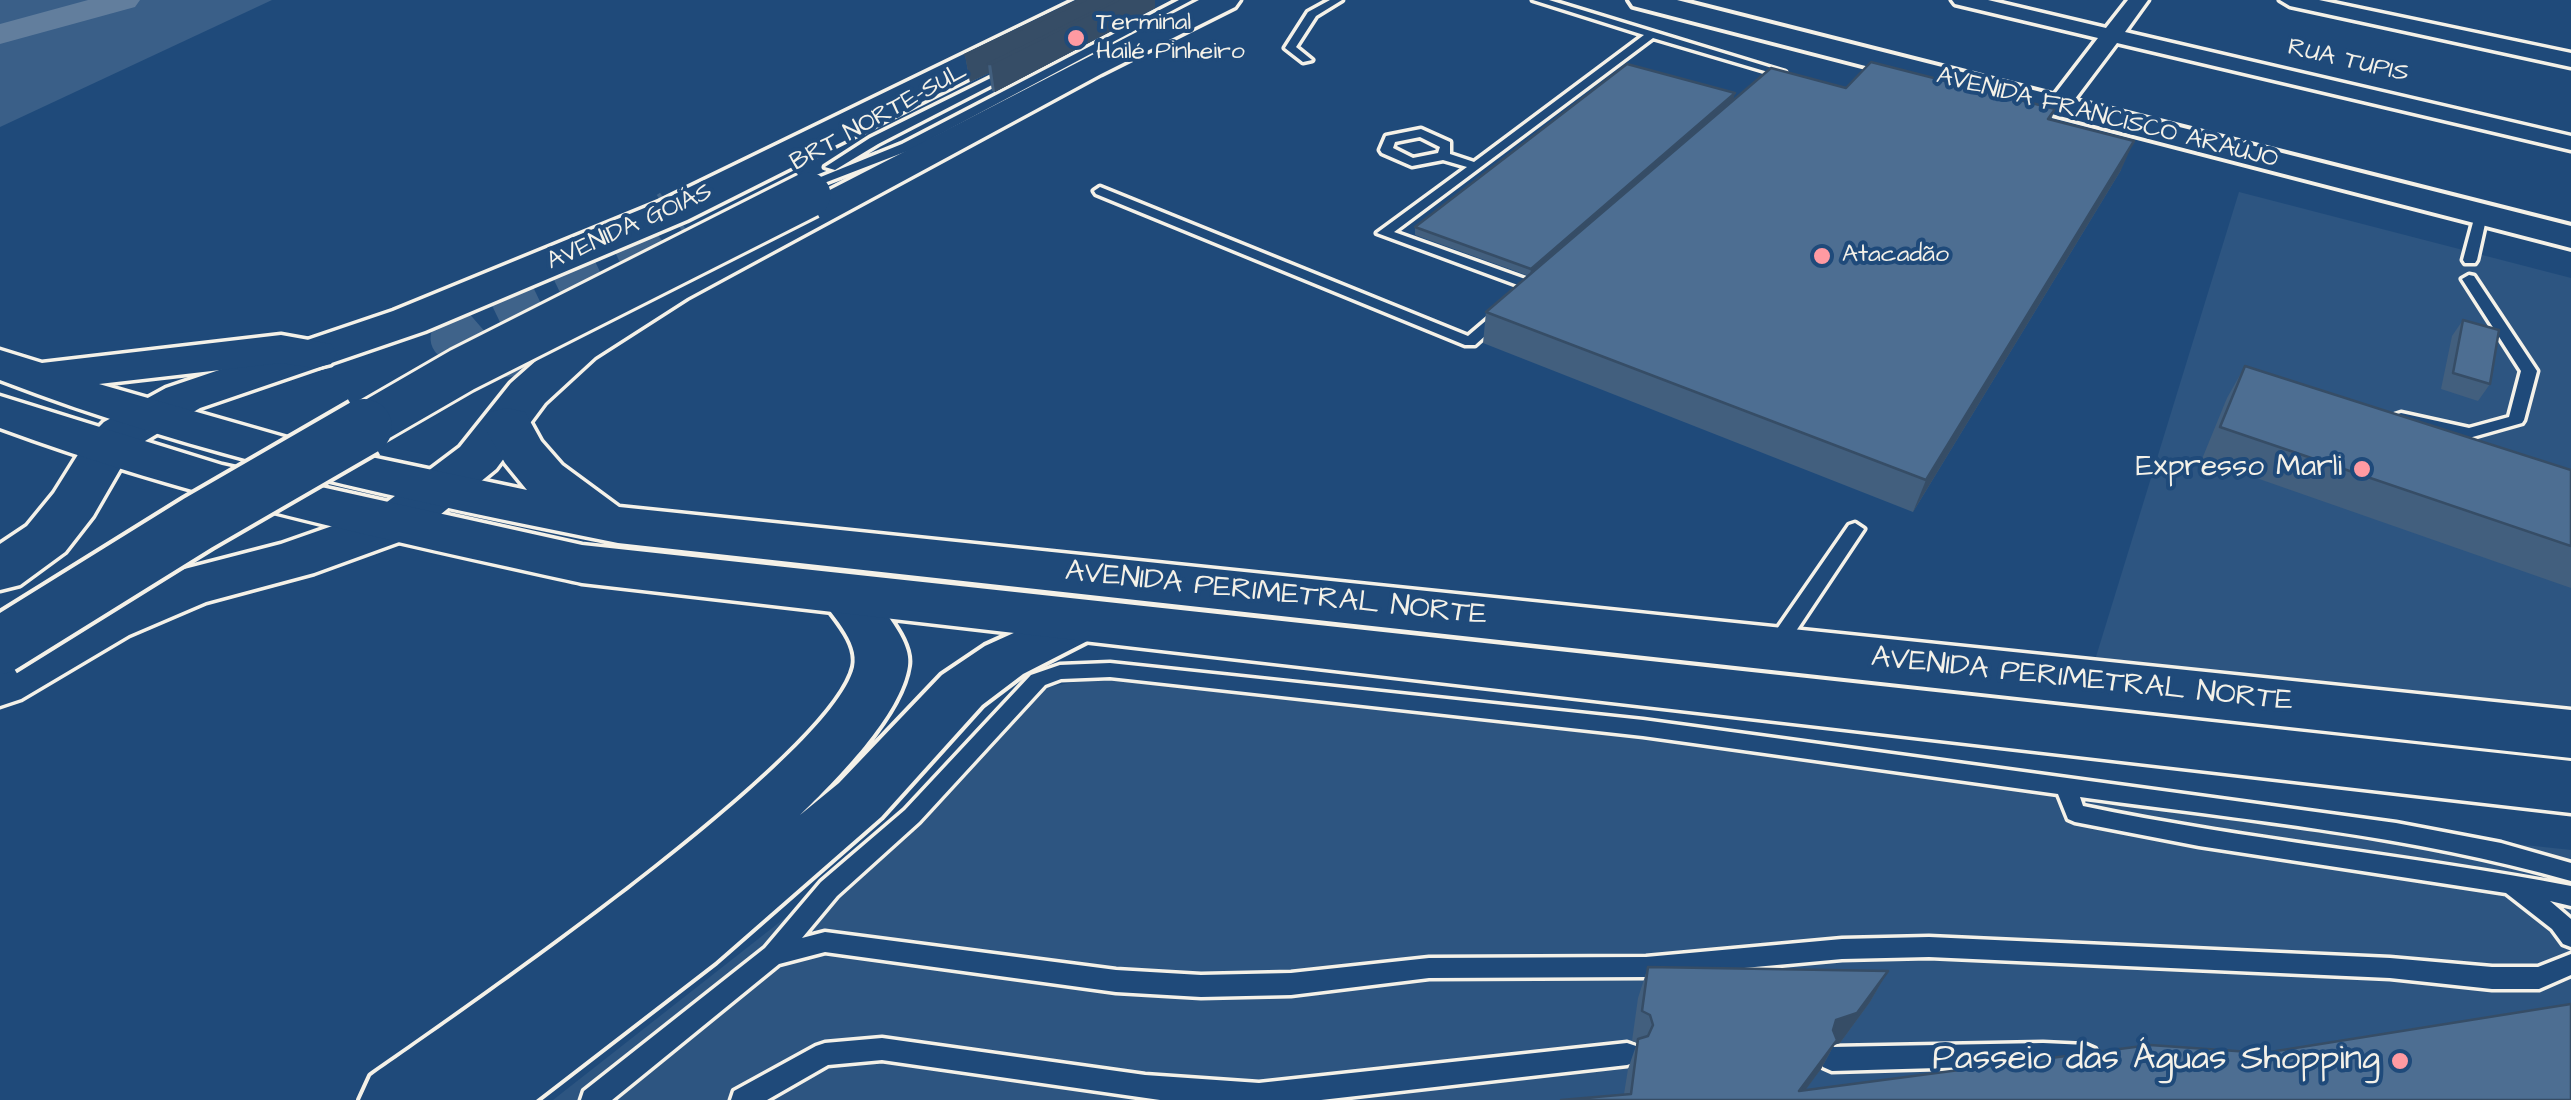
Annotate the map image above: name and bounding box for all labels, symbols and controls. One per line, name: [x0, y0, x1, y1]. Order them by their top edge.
place label: Terminal Hailé Pinheiro: [1096, 9, 1245, 68]
marker: Terminal Hailé Pinheiro: [1065, 27, 1087, 49]
street label: RUA TUPIS: [2285, 34, 2411, 90]
street label: BRT NORTE-SUL: [786, 57, 972, 179]
street label: AVENIDA FRANCISCO ARAÚJO: [1933, 62, 2281, 176]
street label: AVENIDA GOIÁS: [543, 178, 717, 278]
place label: Atacadão: [1842, 241, 1949, 271]
marker: Atacadão: [1811, 245, 1833, 267]
place label: Expresso Marli: [2136, 451, 2342, 487]
marker: Expresso Marli: [2351, 458, 2373, 480]
street label: AVENIDA PERIMETRAL NORTE: [1063, 555, 1489, 635]
street label: AVENIDA PERIMETRAL NORTE: [1869, 641, 2295, 721]
place label: Passeio das Águas Shopping: [1933, 1040, 2380, 1082]
marker: Passeio das Águas Shopping: [2389, 1050, 2411, 1072]

